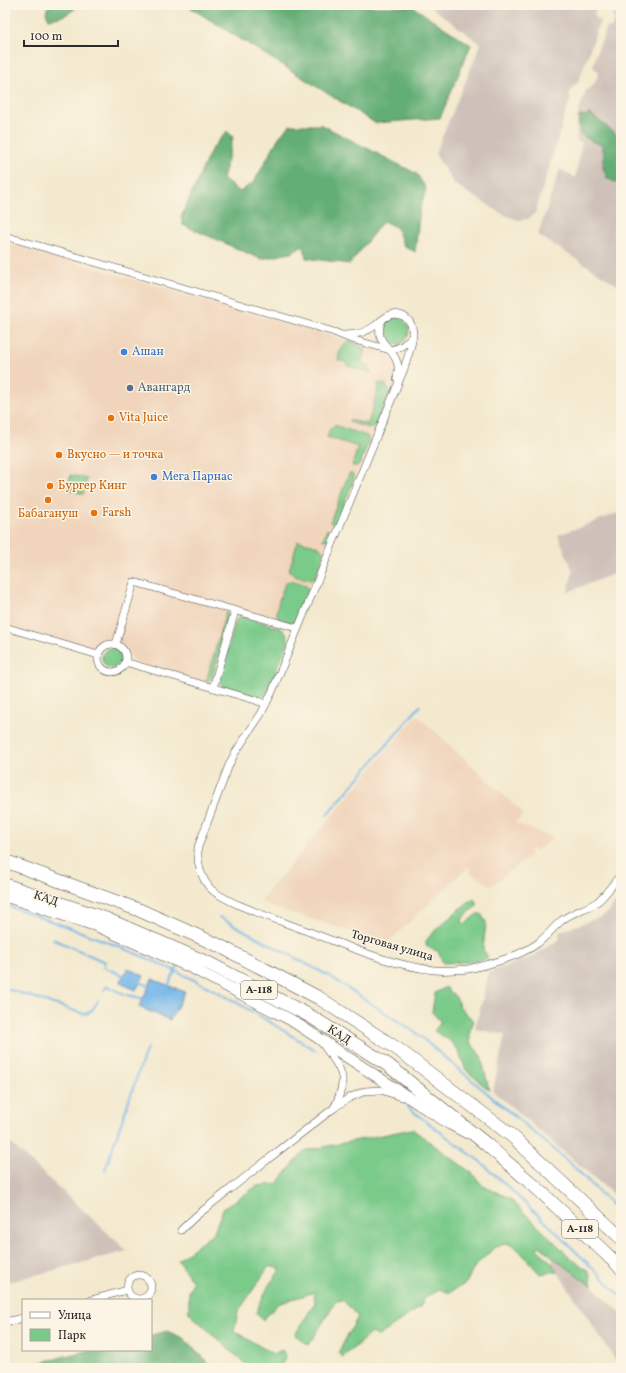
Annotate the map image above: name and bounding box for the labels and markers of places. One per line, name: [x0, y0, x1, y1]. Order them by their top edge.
place label: Ашан: [132, 344, 164, 360]
marker: Ашан: [119, 347, 129, 357]
place label: Авангард: [138, 380, 191, 396]
marker: Авангард: [125, 383, 135, 393]
place label: Vita Juice: [119, 410, 169, 426]
marker: Vita Juice: [106, 413, 116, 423]
place label: Вкусно — и точка: [67, 447, 163, 463]
marker: Вкусно — и точка: [54, 450, 64, 460]
place label: Мега Парнас: [162, 469, 232, 485]
marker: Мега Парнас: [149, 472, 159, 482]
place label: Бургер Кинг: [58, 478, 128, 494]
marker: Бургер Кинг: [45, 481, 55, 491]
marker: Бабагануш: [43, 495, 53, 505]
place label: Farsh: [102, 505, 131, 521]
place label: Бабагануш: [18, 506, 78, 522]
marker: Farsh: [89, 508, 99, 518]

